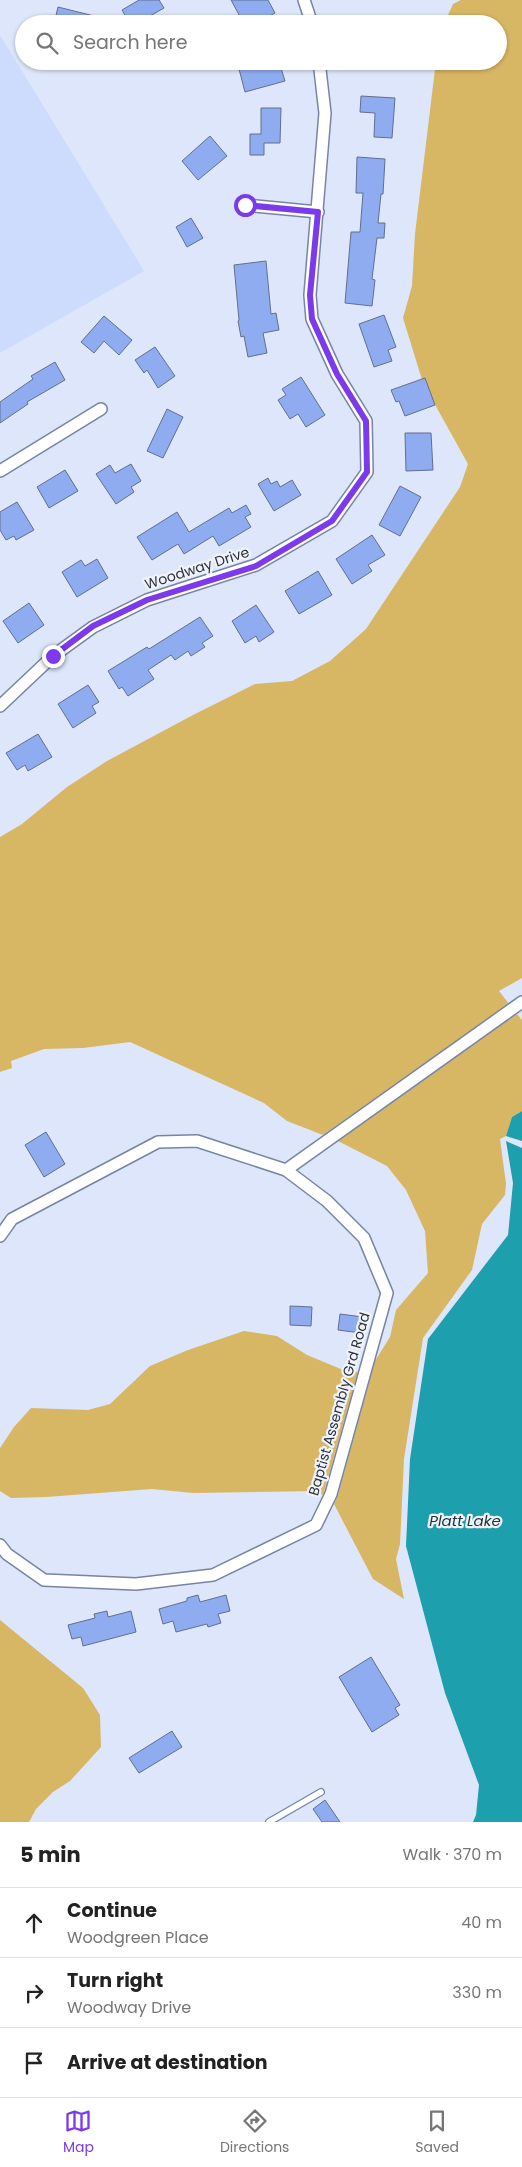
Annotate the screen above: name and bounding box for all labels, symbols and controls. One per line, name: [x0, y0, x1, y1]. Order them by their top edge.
search box: [15, 15, 507, 70]
icon: search: [33, 29, 61, 57]
text: Search here: [73, 29, 187, 56]
route start: [234, 194, 257, 217]
street label: Woodway Drive: [142, 542, 252, 594]
route end: [42, 645, 65, 668]
street label: Baptist Assembly Grd Road: [303, 1310, 375, 1498]
water label: Platt Lake: [429, 1510, 501, 1531]
text: 5 min: [20, 1840, 81, 1869]
text: Walk · 370 m: [402, 1843, 502, 1866]
text: Continue: [67, 1897, 157, 1924]
icon: ahead: [20, 1909, 48, 1937]
text: 40 m: [461, 1911, 502, 1934]
text: Woodgreen Place: [67, 1926, 209, 1949]
text: Turn right: [67, 1967, 163, 1994]
icon: right: [20, 1979, 48, 2007]
text: 330 m: [452, 1981, 502, 2004]
text: Woodway Drive: [67, 1996, 191, 2019]
icon: arrive: [20, 2049, 48, 2077]
text: Arrive at destination: [67, 2049, 268, 2076]
tab: Map: [63, 2107, 94, 2158]
tab: Directions: [220, 2107, 289, 2158]
tab: Saved: [415, 2107, 459, 2158]

